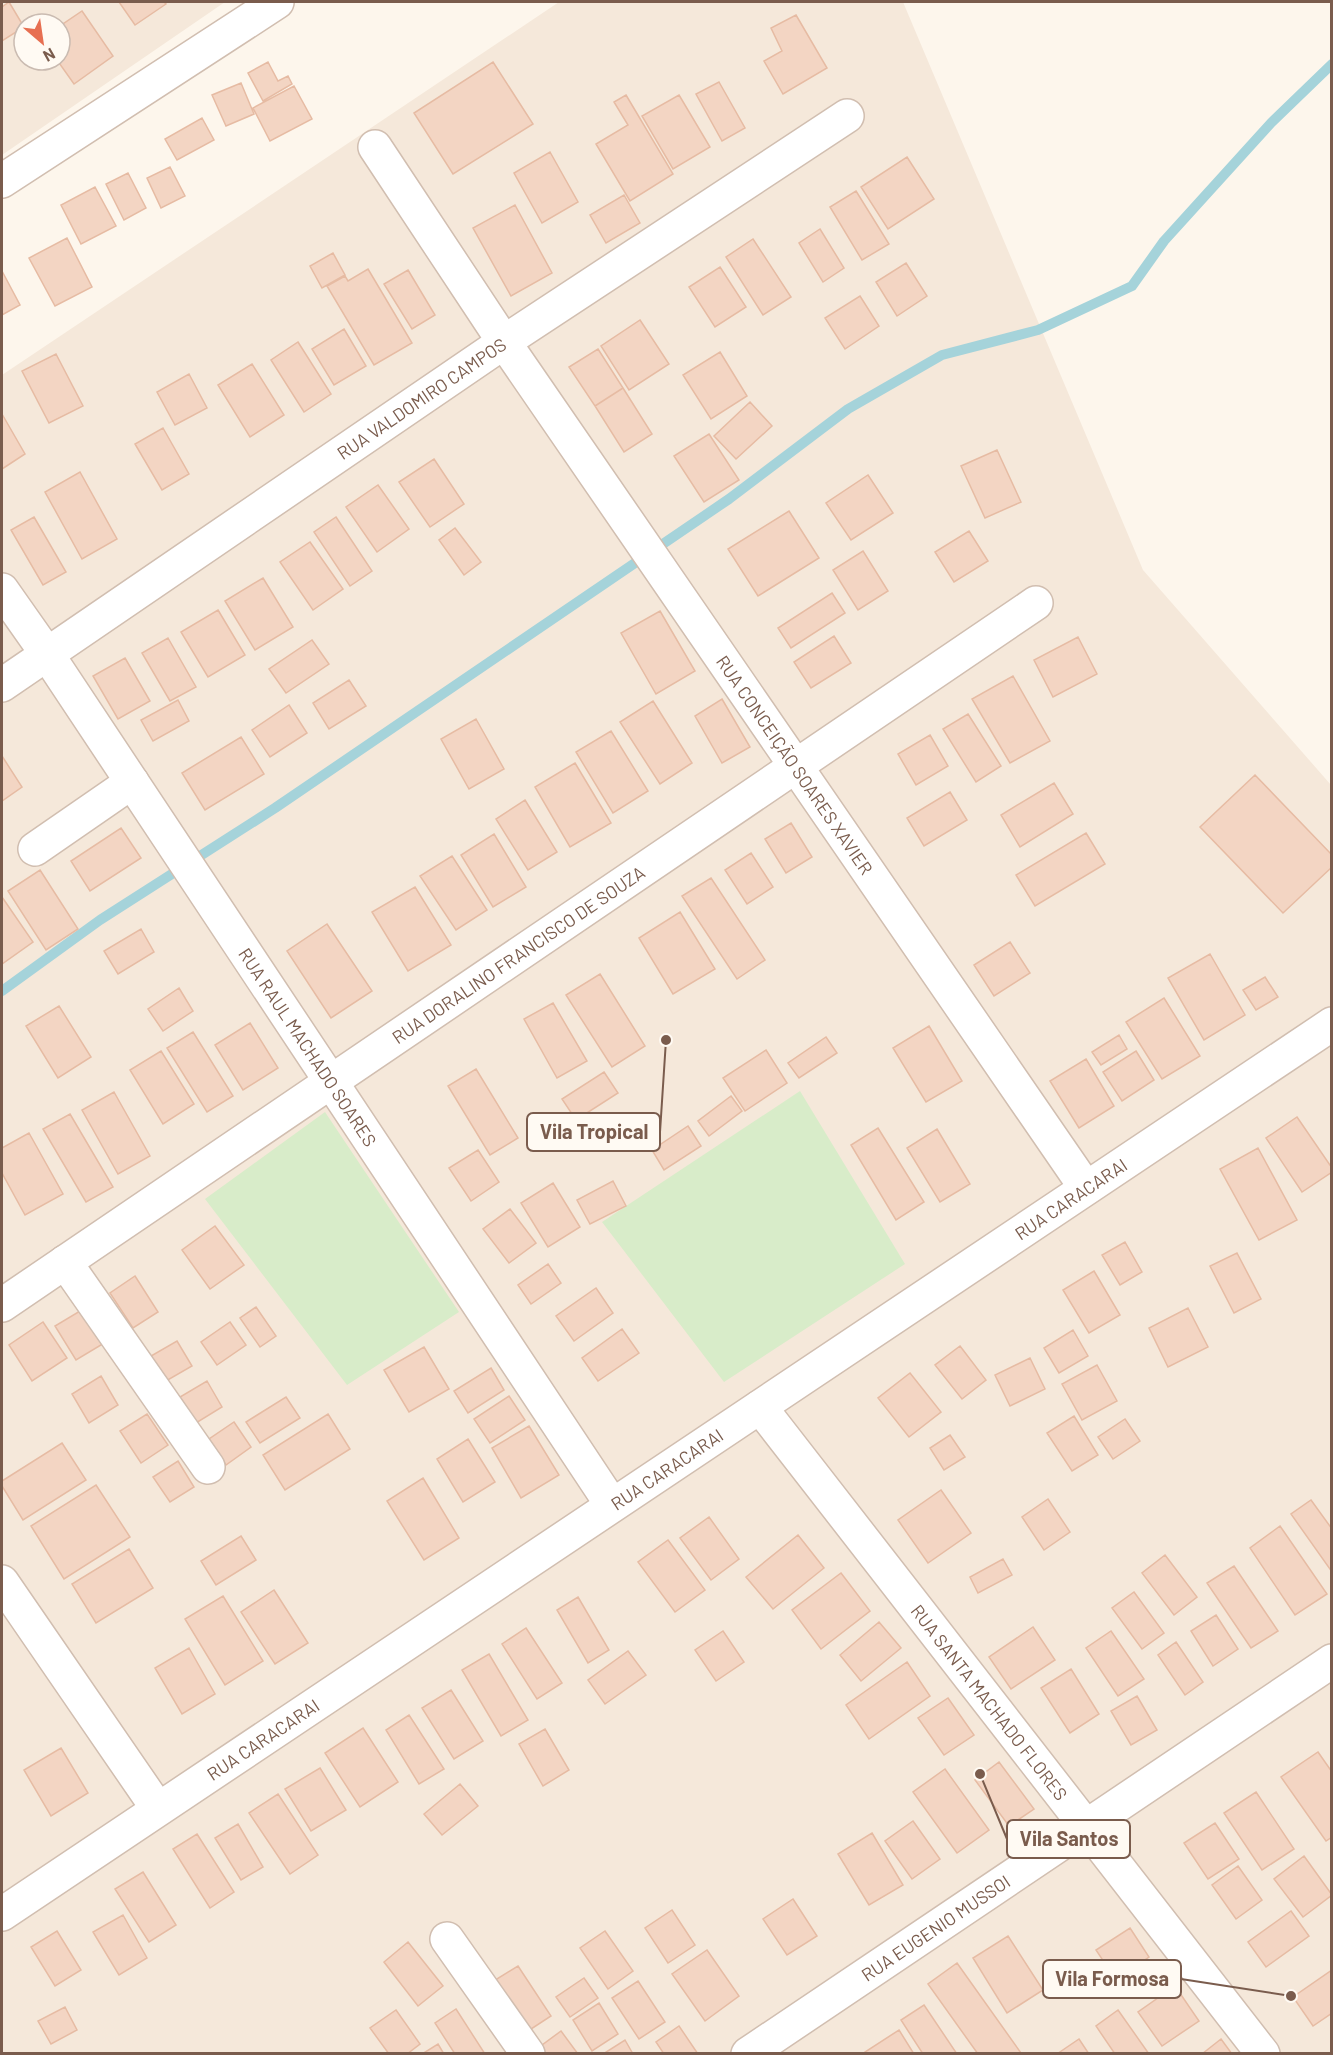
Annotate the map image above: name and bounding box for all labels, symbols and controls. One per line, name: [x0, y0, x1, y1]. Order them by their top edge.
north arrow: [12, 12, 72, 72]
text: N: [40, 45, 59, 66]
street label: RUA VALDOMIRO CAMPOS: [333, 333, 510, 464]
street label: RUA CONCEIÇÃO SOARES XAVIER: [712, 651, 878, 879]
street label: RUA DORALINO FRANCISCO DE SOUZA: [388, 861, 649, 1048]
street label: RUA RAUL MACHADO SOARES: [234, 944, 382, 1150]
callout: Vila Tropical: [527, 1113, 660, 1151]
text: Vila Tropical: [540, 1119, 648, 1143]
street label: RUA CARACARAI: [1010, 1153, 1131, 1244]
street label: RUA CARACARAI: [607, 1424, 727, 1515]
street label: RUA SANTA MACHADO FLORES: [907, 1600, 1072, 1804]
street label: RUA CARACARAI: [203, 1694, 323, 1785]
callout: Vila Santos: [1007, 1820, 1130, 1858]
text: Vila Santos: [1020, 1826, 1118, 1850]
street label: RUA EUGENIO MUSSOI: [857, 1870, 1014, 1986]
callout: Vila Formosa: [1043, 1960, 1181, 1998]
text: Vila Formosa: [1055, 1966, 1169, 1990]

